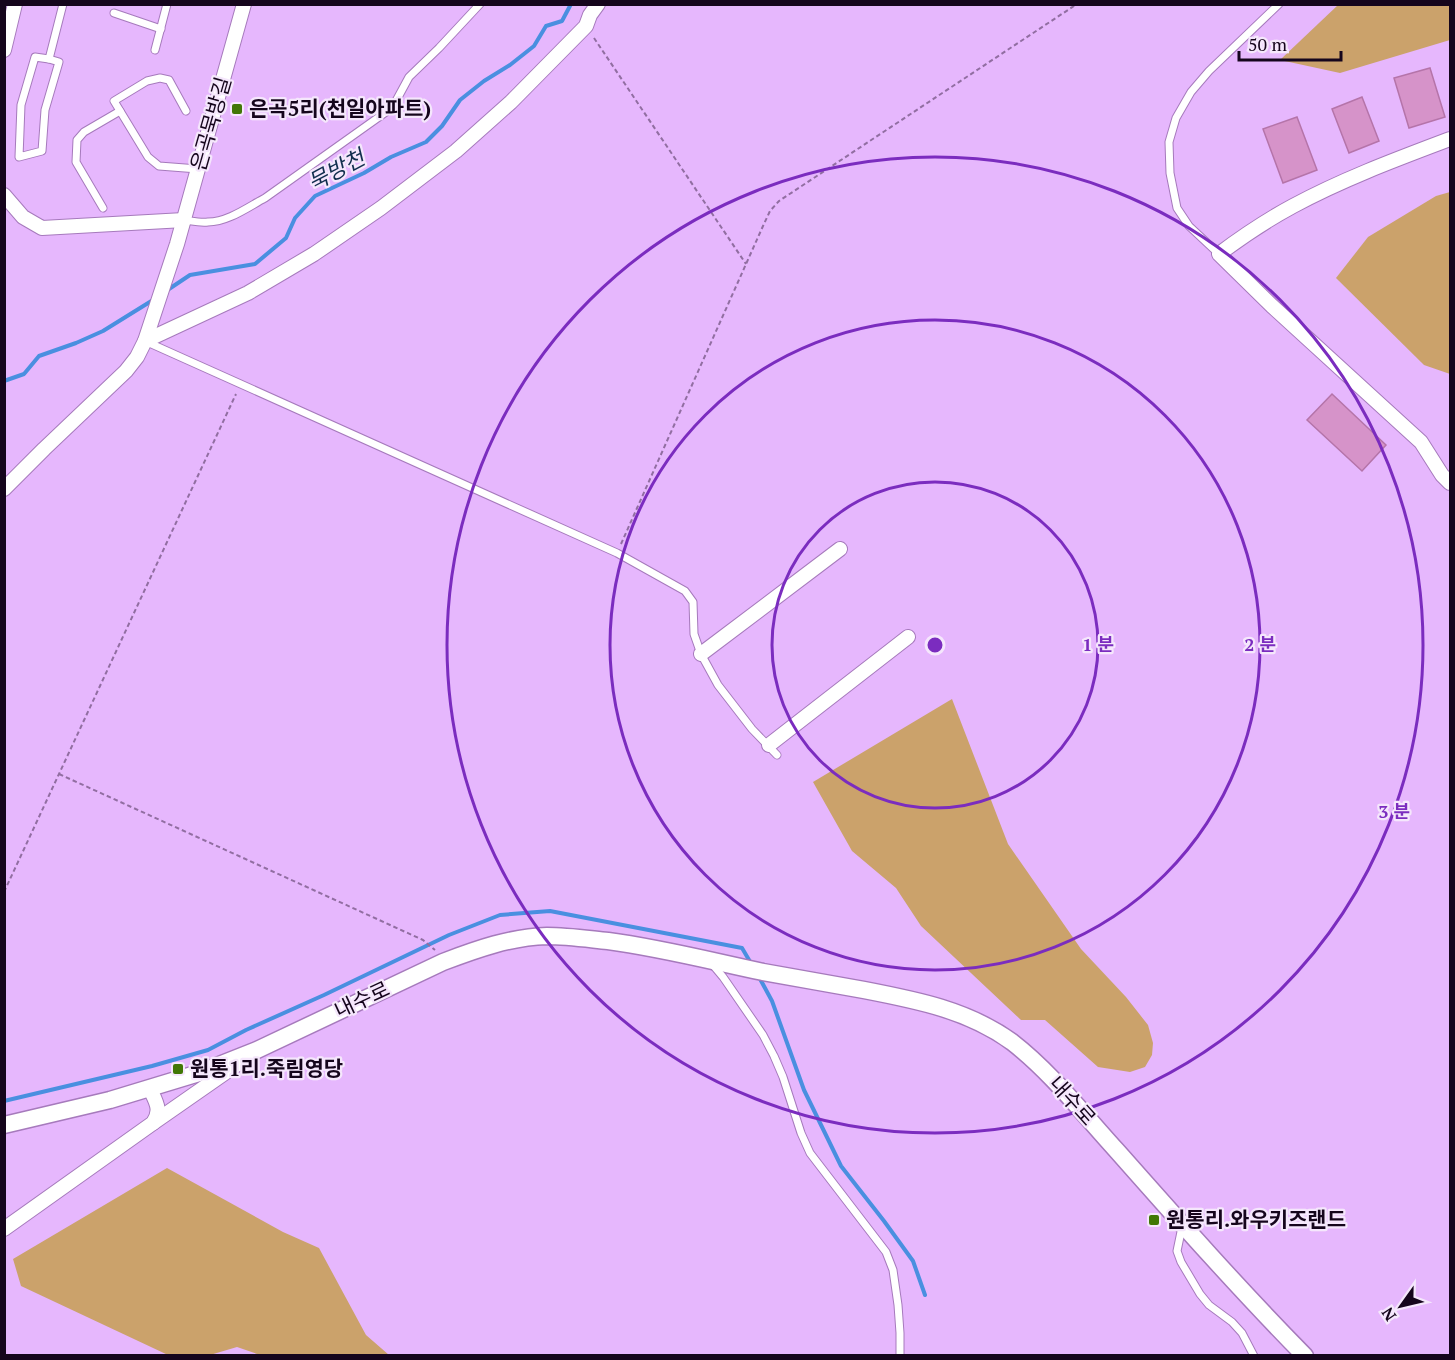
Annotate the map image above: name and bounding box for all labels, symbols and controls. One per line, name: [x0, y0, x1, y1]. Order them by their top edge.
scale bar: [1239, 24, 1341, 62]
text: 50 m: [1248, 32, 1288, 56]
street label: 은곡묵방길: [183, 73, 237, 174]
place label: 은곡5리(천일아파트): [249, 94, 431, 122]
marker: 은곡5리(천일아파트): [230, 102, 244, 116]
water label: 묵방천: [302, 141, 372, 197]
text: 1 분: [1082, 632, 1114, 656]
text: 2 분: [1244, 632, 1276, 656]
centre of rings: [925, 635, 945, 655]
text: 3 분: [1378, 799, 1410, 823]
street label: 내수로: [329, 974, 394, 1024]
place label: 원통1리.죽림영당: [190, 1054, 343, 1082]
marker: 원통1리.죽림영당: [171, 1062, 185, 1076]
street label: 내수로: [1043, 1069, 1103, 1131]
place label: 원통리.와우키즈랜드: [1166, 1205, 1346, 1233]
marker: 원통리.와우키즈랜드: [1147, 1213, 1161, 1227]
north arrow: [1371, 1276, 1431, 1336]
text: N: [1376, 1303, 1401, 1326]

